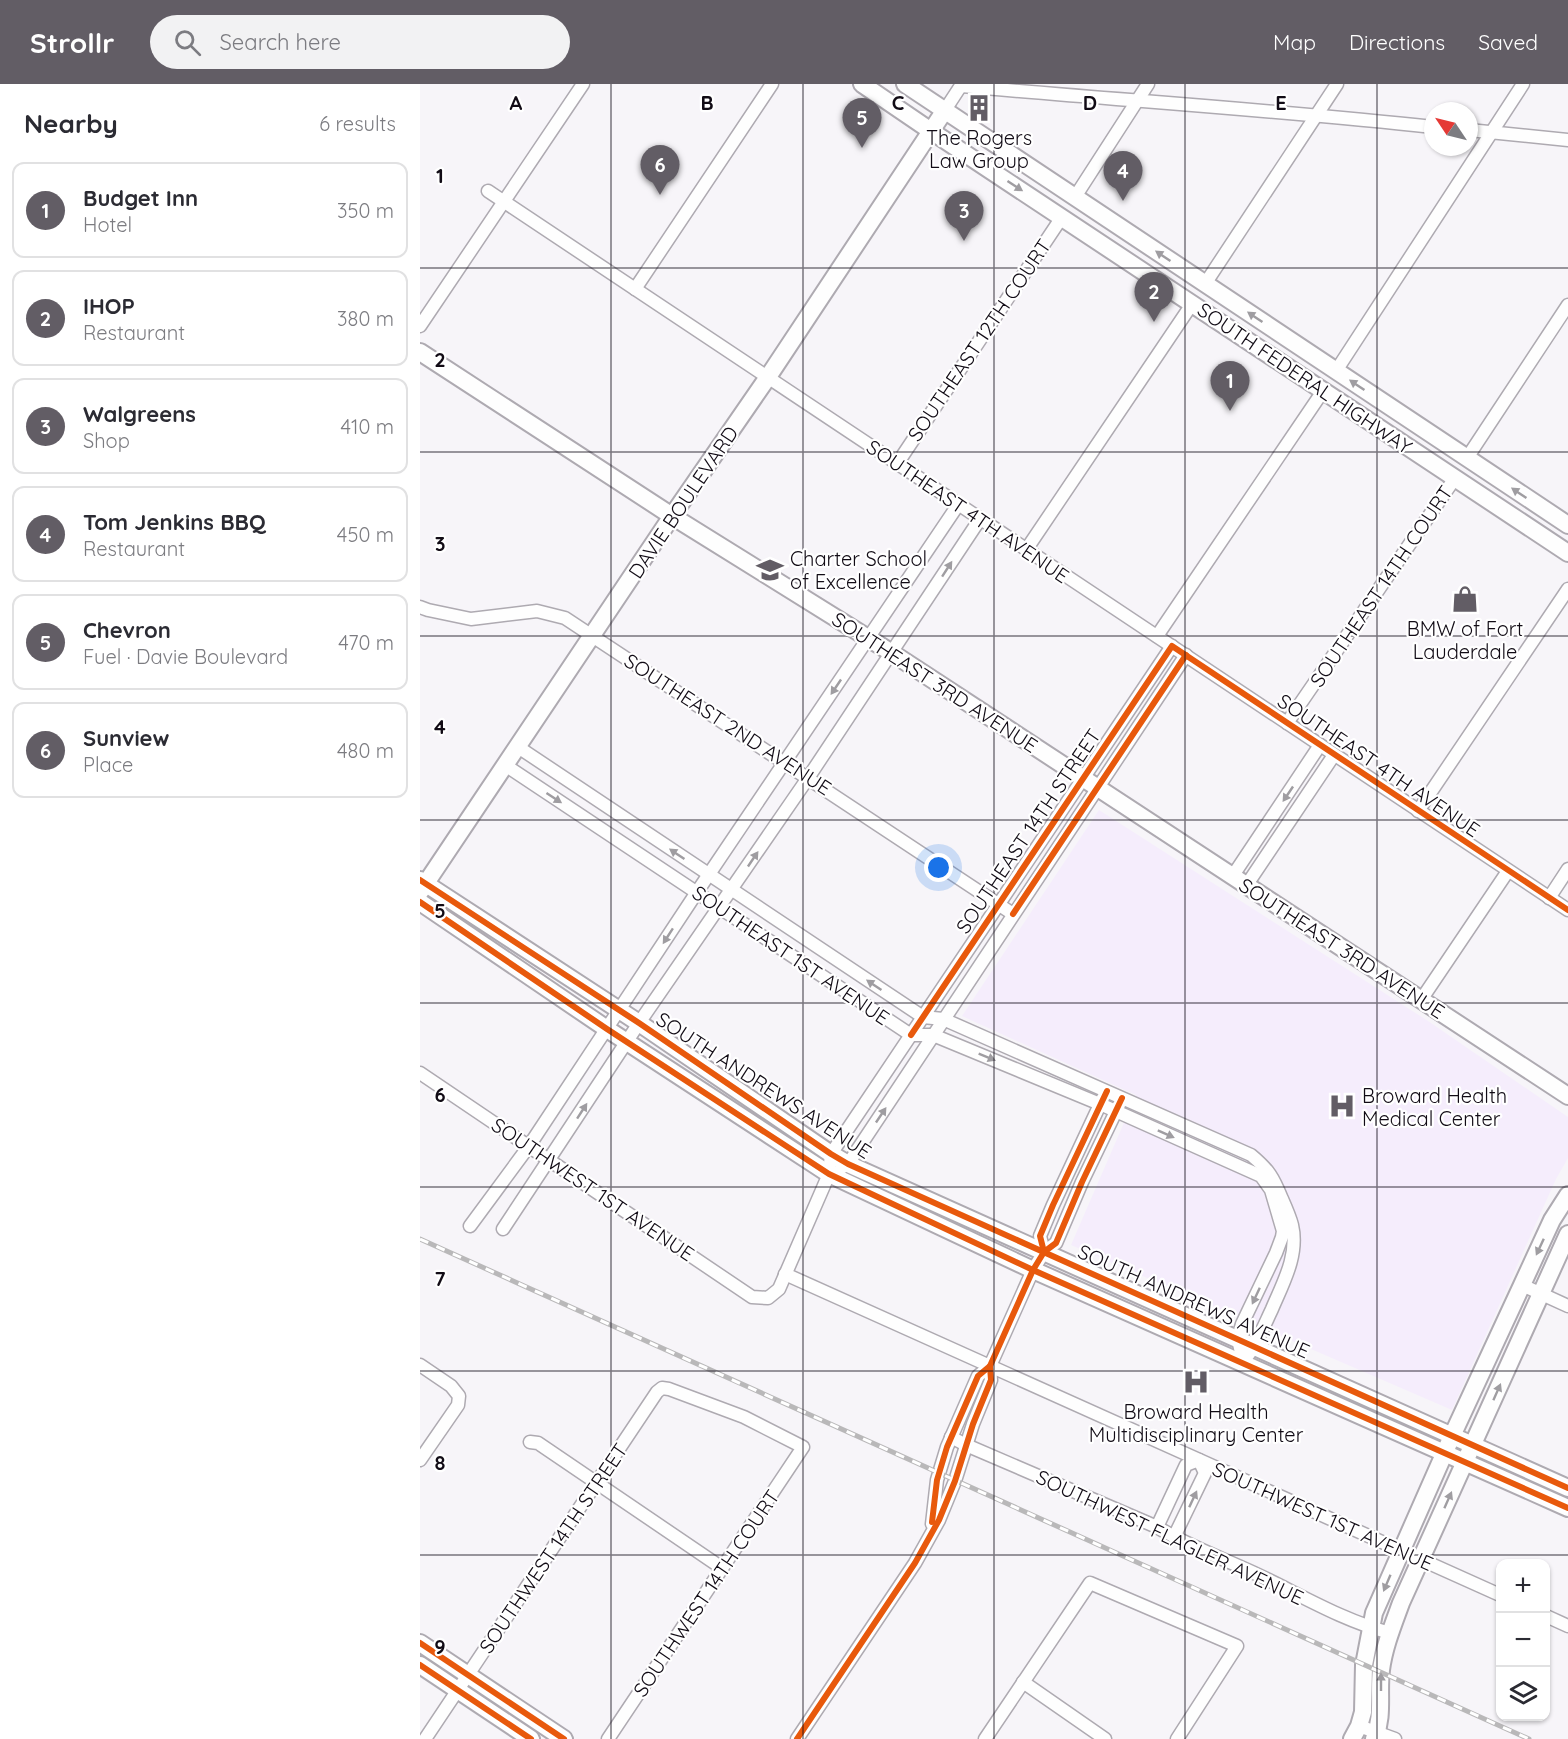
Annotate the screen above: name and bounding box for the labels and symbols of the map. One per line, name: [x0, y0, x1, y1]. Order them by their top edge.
text: A: [510, 90, 523, 115]
text: B: [700, 90, 714, 115]
text: C: [892, 90, 905, 115]
text: D: [1083, 90, 1097, 115]
text: E: [1275, 90, 1287, 115]
building icon: The Rogers Law Group: [964, 93, 994, 123]
pin: 5: [842, 98, 882, 148]
north arrow: [1424, 102, 1478, 156]
place label: The Rogers Law Group: [926, 125, 1032, 173]
pin: 6: [640, 146, 680, 195]
pin: 4: [1104, 152, 1142, 201]
text: 1: [436, 163, 444, 188]
one-way arrow: [1007, 181, 1023, 192]
pin: 3: [944, 192, 984, 241]
street label: SOUTHEAST 12TH COURT: [902, 234, 1056, 446]
one-way arrow: [1155, 251, 1172, 262]
pin: 2: [1134, 272, 1174, 322]
street label: SOUTH FEDERAL HIGHWAY: [1193, 297, 1417, 459]
one-way arrow: [1247, 312, 1263, 323]
text: 2: [434, 347, 446, 372]
pin: 1: [1210, 362, 1250, 411]
one-way arrow: [1349, 380, 1365, 391]
street label: DAVIE BOULEVARD: [623, 421, 743, 583]
street label: SOUTHEAST 4TH AVENUE: [862, 434, 1074, 588]
street label: SOUTHEAST 14TH COURT: [1304, 480, 1458, 692]
one-way arrow: [1512, 487, 1528, 499]
text: 3: [435, 531, 445, 556]
place label: Charter School of Excellence: [790, 546, 927, 594]
school or university icon: Charter School of Excellence: [755, 555, 785, 585]
one-way arrow: [942, 561, 953, 577]
shop icon: BMW of Fort Lauderdale: [1450, 584, 1480, 614]
street label: SOUTHEAST 3RD AVENUE: [828, 606, 1042, 758]
place label: BMW of Fort Lauderdale: [1407, 616, 1524, 664]
street label: SOUTHEAST 2ND AVENUE: [620, 648, 836, 800]
one-way arrow: [830, 678, 841, 695]
street label: SOUTHEAST 4TH AVENUE: [1273, 688, 1485, 842]
text: 4: [434, 714, 446, 739]
street label: SOUTHEAST 14TH STREET: [950, 724, 1106, 938]
one-way arrow: [1283, 786, 1294, 802]
one-way arrow: [545, 792, 562, 803]
one-way arrow: [669, 848, 685, 859]
one-way arrow: [747, 852, 759, 868]
your location: [924, 853, 953, 882]
street label: SOUTHEAST 3RD AVENUE: [1235, 872, 1449, 1024]
street label: SOUTHEAST 1ST AVENUE: [688, 880, 894, 1030]
text: 5: [434, 898, 446, 923]
one-way arrow: [663, 928, 674, 944]
one-way arrow: [866, 980, 882, 991]
street label: SOUTH ANDREWS AVENUE: [652, 1006, 876, 1164]
one-way arrow: [978, 1053, 996, 1062]
text: 6: [434, 1082, 446, 1107]
place label: Broward Health Medical Center: [1362, 1083, 1507, 1131]
hospital icon: Broward Health Medical Center: [1327, 1091, 1357, 1121]
one-way arrow: [576, 1103, 587, 1119]
one-way arrow: [875, 1107, 886, 1123]
street label: SOUTHWEST 1ST AVENUE: [487, 1112, 699, 1266]
one-way arrow: [1158, 1129, 1176, 1139]
one-way arrow: [1535, 1238, 1545, 1256]
street label: SOUTH ANDREWS AVENUE: [1074, 1239, 1314, 1363]
text: 7: [435, 1266, 446, 1291]
one-way arrow: [1251, 1287, 1260, 1304]
hospital icon: Broward Health Multidisciplinary Center: [1181, 1367, 1211, 1397]
one-way arrow: [1492, 1383, 1502, 1401]
place label: Broward Health Multidisciplinary Center: [1089, 1399, 1304, 1447]
street label: SOUTHWEST 14TH STREET: [473, 1438, 633, 1658]
text: 8: [435, 1450, 446, 1475]
street label: SOUTHWEST 1ST AVENUE: [1209, 1456, 1437, 1576]
street label: SOUTHWEST FLAGLER AVENUE: [1032, 1464, 1308, 1610]
street label: SOUTHWEST 14TH COURT: [627, 1485, 785, 1701]
one-way arrow: [1188, 1490, 1197, 1507]
one-way arrow: [1443, 1491, 1452, 1508]
one-way arrow: [1383, 1574, 1392, 1591]
text: 9: [434, 1634, 446, 1659]
one-way arrow: [1376, 1672, 1386, 1691]

